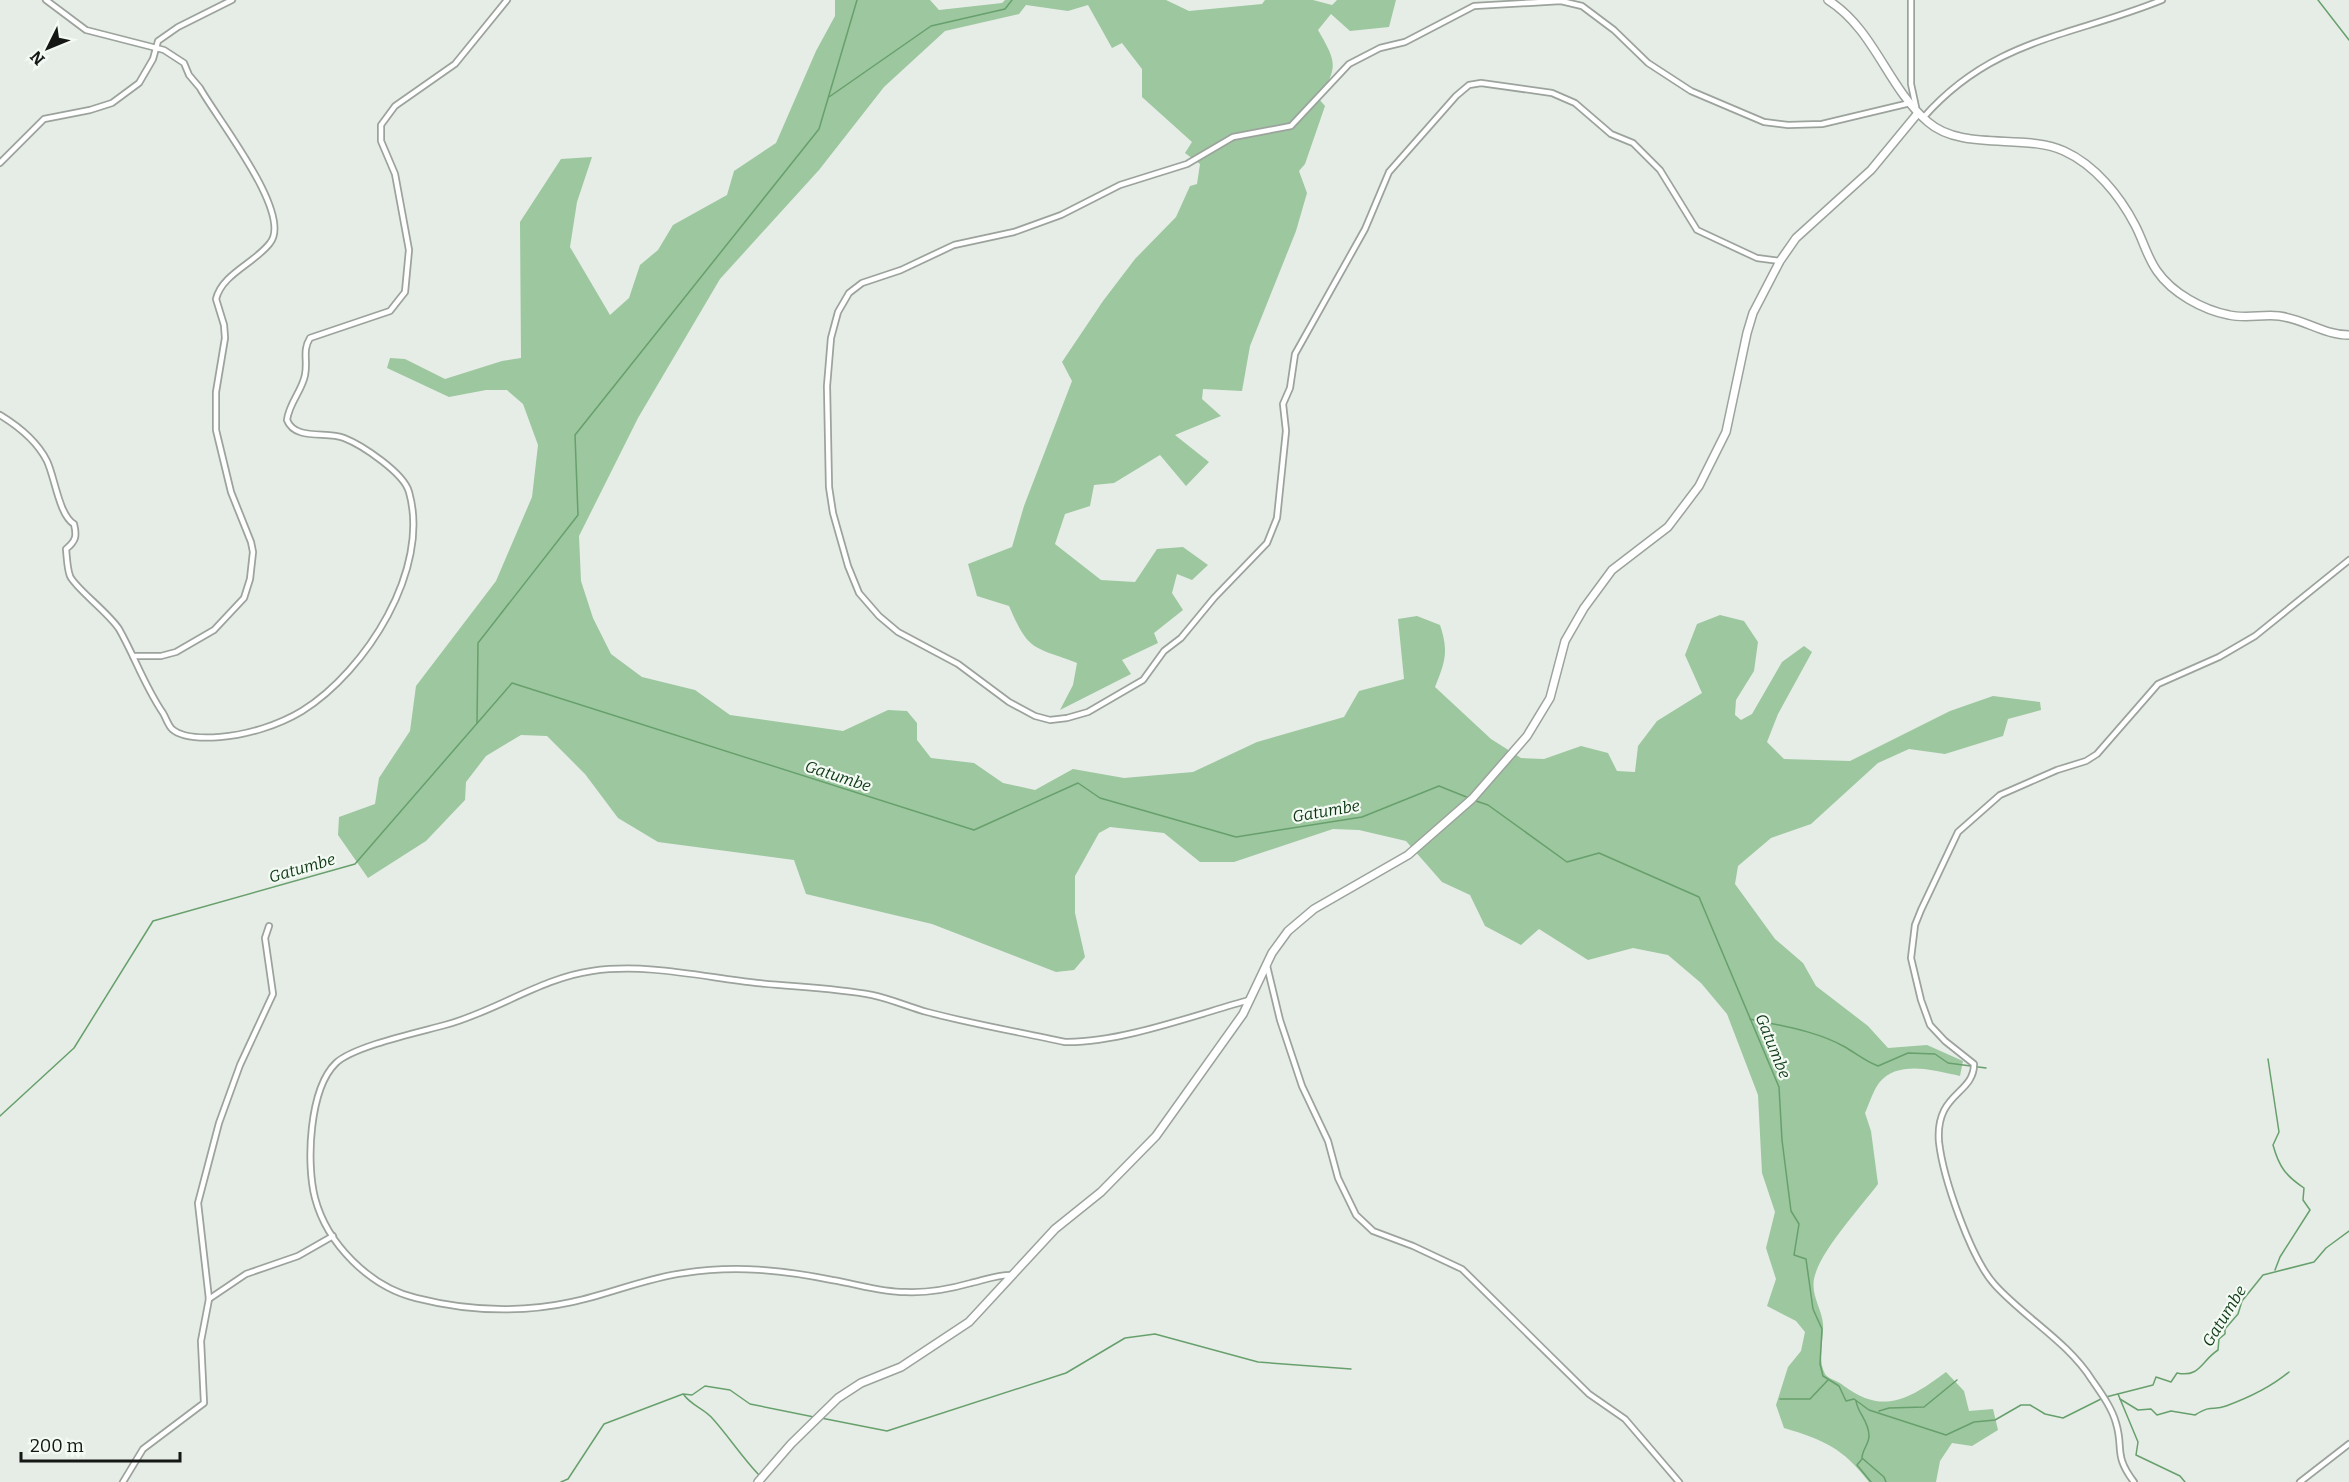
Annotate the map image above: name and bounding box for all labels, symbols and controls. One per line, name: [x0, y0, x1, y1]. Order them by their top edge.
north arrow: [18, 18, 78, 78]
text: N: [26, 47, 49, 69]
water label: Gatumbe: [803, 756, 873, 796]
water label: Gatumbe: [1291, 796, 1361, 826]
water label: Gatumbe: [267, 849, 337, 887]
water label: Gatumbe: [1751, 1011, 1795, 1081]
water label: Gatumbe: [2198, 1282, 2250, 1350]
scale bar: [21, 1425, 180, 1463]
text: 200 m: [30, 1435, 84, 1457]

